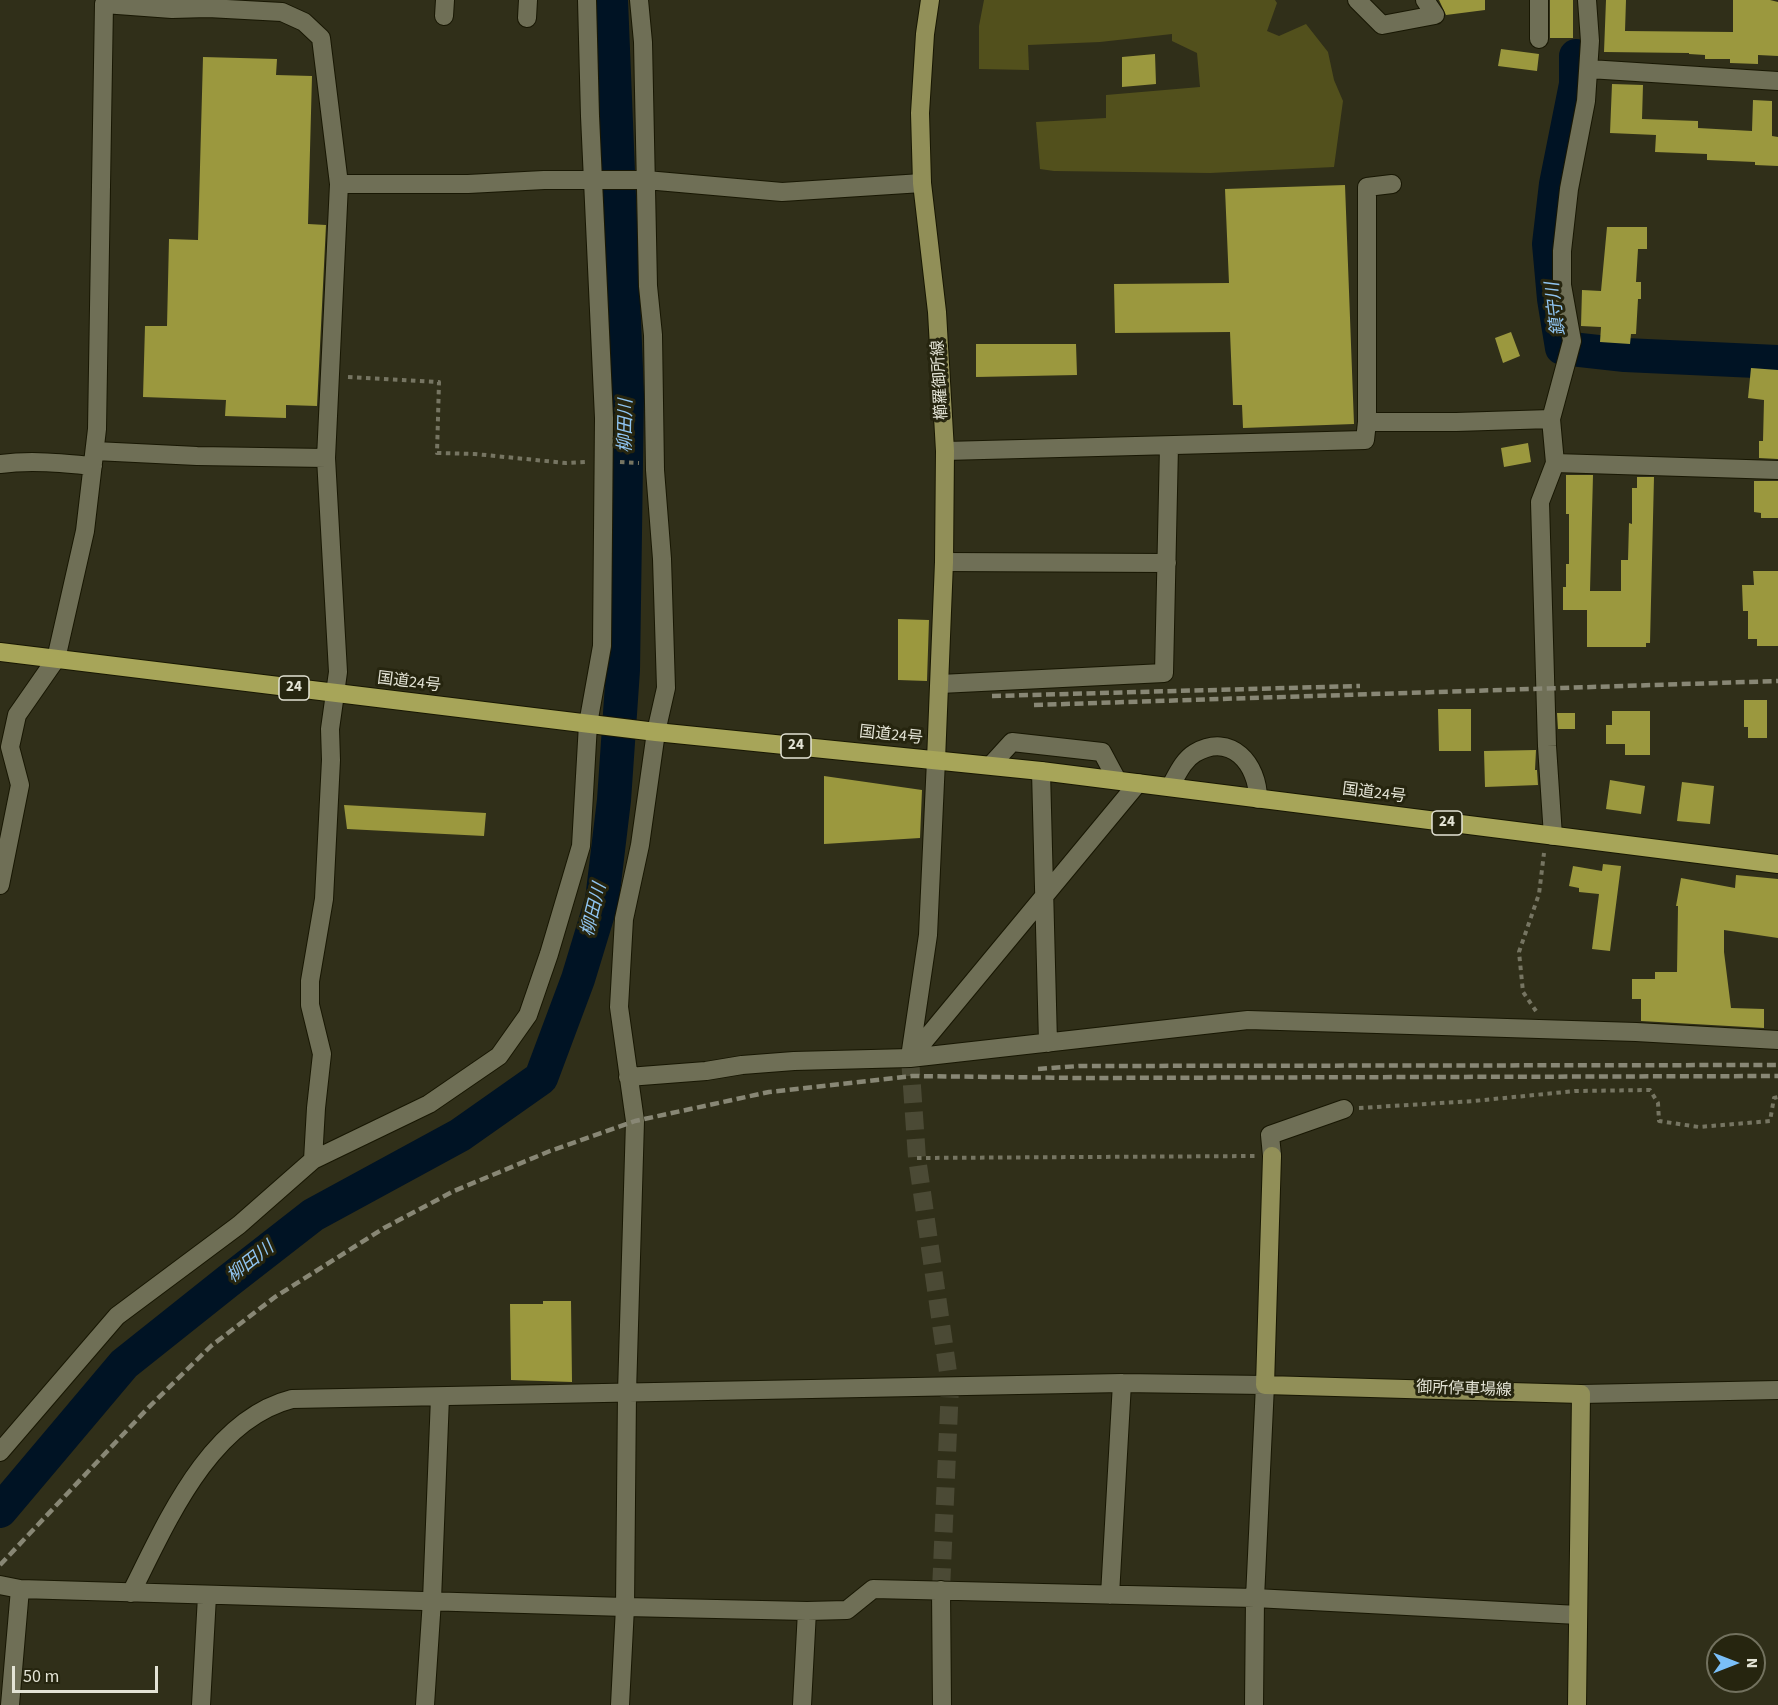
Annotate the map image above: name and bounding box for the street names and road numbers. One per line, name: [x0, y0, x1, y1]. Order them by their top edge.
street label: 櫛羅御所線: [929, 340, 953, 420]
street label: 国道24号: [376, 670, 442, 696]
road number: 24: [279, 676, 309, 700]
street label: 国道24号: [858, 723, 924, 749]
road number: 24: [781, 734, 811, 758]
street label: 国道24号: [1341, 781, 1407, 807]
road number: 24: [1432, 811, 1462, 835]
street label: 御所停車場線: [1416, 1379, 1512, 1401]

